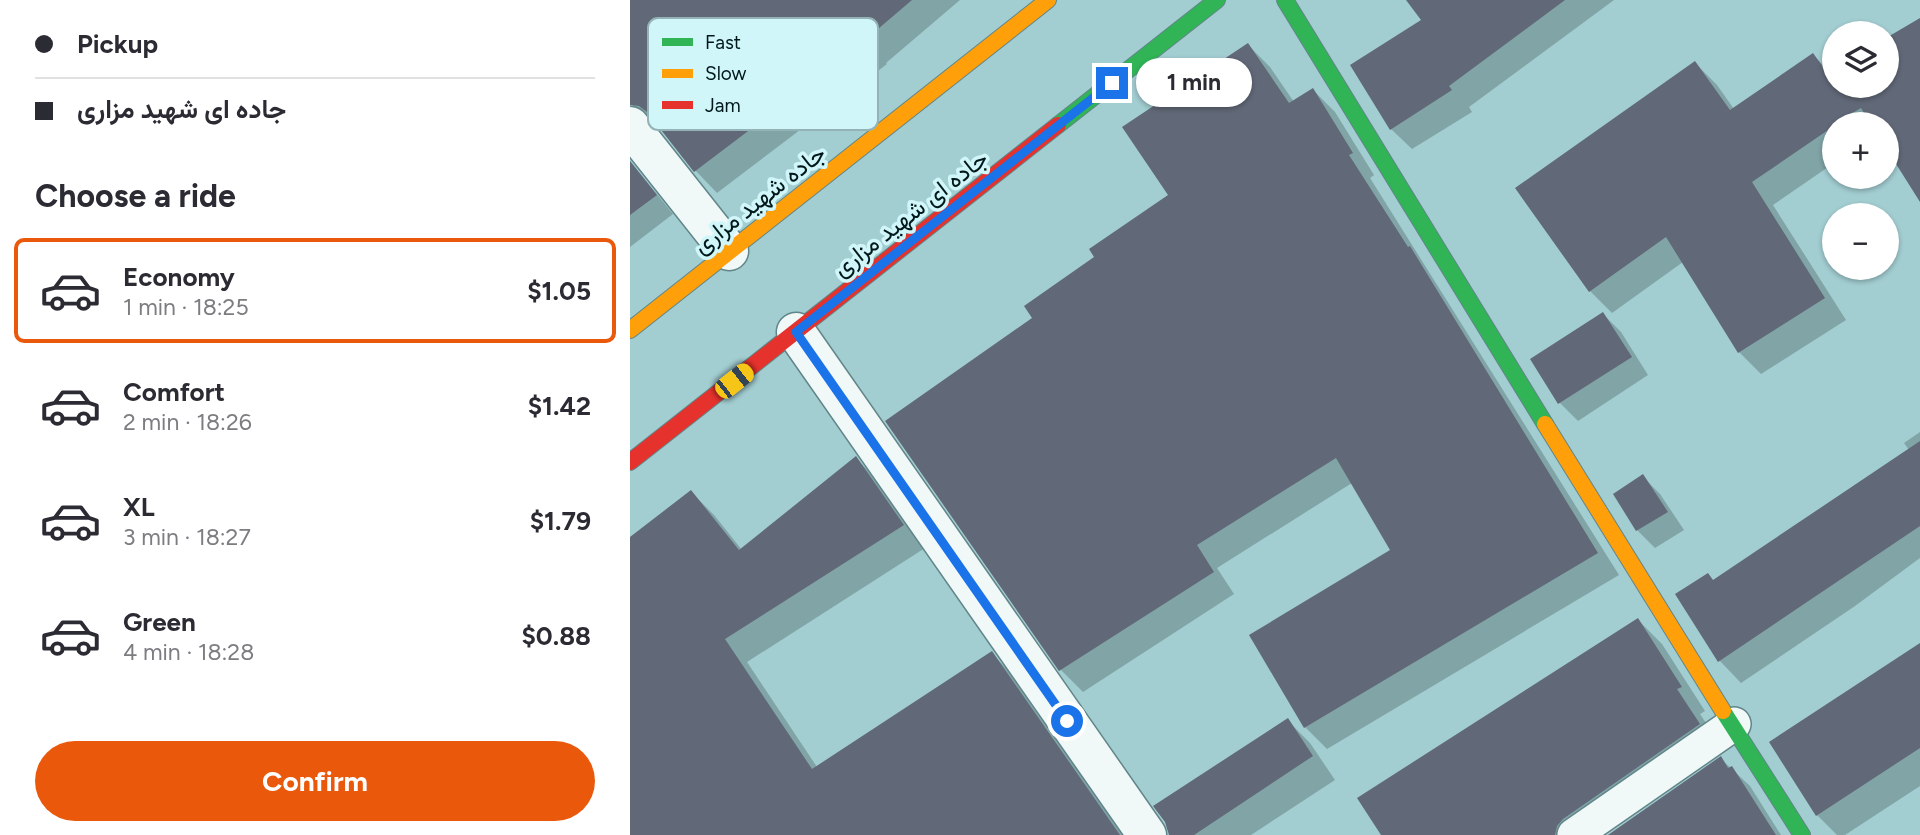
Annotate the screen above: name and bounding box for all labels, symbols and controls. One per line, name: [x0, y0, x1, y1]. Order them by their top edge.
legend: [648, 18, 878, 130]
map controls: [1822, 21, 1899, 280]
button: layers: [1822, 21, 1899, 98]
text: Pickup: [77, 28, 158, 60]
text: Fast: [705, 31, 741, 54]
callout: 1 min: [1136, 58, 1252, 108]
text: Slow: [705, 62, 747, 85]
route end: [1096, 67, 1128, 99]
text: 1 min: [1167, 68, 1221, 96]
text: جاده ای شهید مزاری: [77, 93, 286, 125]
text: Jam: [705, 94, 741, 117]
button: +: [1822, 112, 1899, 189]
street label: جاده شهید مزاری: [687, 138, 832, 261]
street label: جاده ای شهید مزاری: [827, 143, 994, 283]
text: Choose a ride: [35, 177, 236, 215]
button: −: [1822, 203, 1899, 280]
icon: car: [39, 259, 102, 322]
text: Economy: [123, 261, 235, 293]
text: $1.05: [527, 275, 591, 307]
text: 1 min · 18:25: [123, 293, 249, 321]
car: [711, 360, 758, 402]
icon: car: [39, 374, 102, 437]
text: Comfort: [123, 376, 225, 408]
text: $1.42: [528, 390, 591, 422]
text: 2 min · 18:26: [123, 408, 252, 436]
icon: car: [39, 489, 102, 552]
text: XL: [123, 491, 155, 523]
text: $1.79: [530, 505, 591, 537]
text: 3 min · 18:27: [123, 523, 251, 551]
icon: car: [39, 604, 102, 667]
text: Green: [123, 606, 196, 638]
text: $0.88: [521, 620, 591, 652]
text: 4 min · 18:28: [123, 638, 254, 666]
route start: [1051, 705, 1083, 737]
button: Confirm: [35, 741, 595, 821]

